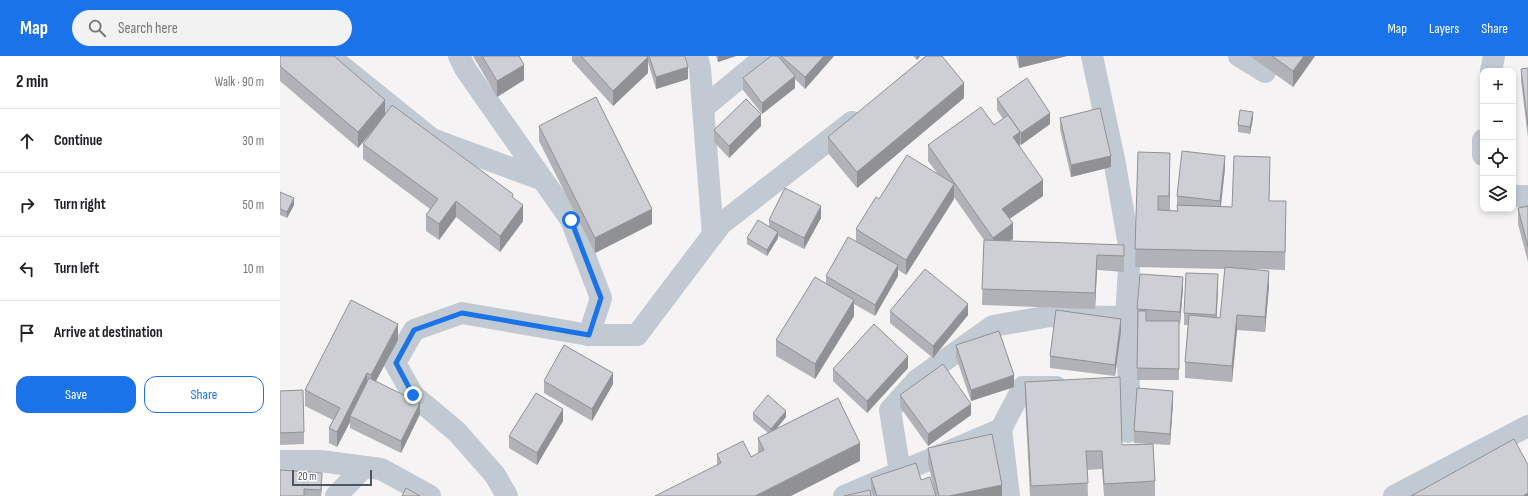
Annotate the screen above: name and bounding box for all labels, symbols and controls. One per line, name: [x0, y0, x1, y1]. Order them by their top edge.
search box: [72, 10, 352, 46]
text: Map: [20, 17, 48, 40]
icon: search: [86, 17, 108, 39]
text: Search here: [118, 19, 178, 38]
text: Map: [1387, 20, 1407, 37]
text: Layers: [1429, 20, 1459, 37]
text: Share: [1481, 20, 1508, 37]
map controls: [1480, 68, 1516, 212]
button: +: [1480, 68, 1516, 104]
text: 2 min: [16, 72, 48, 92]
text: Walk · 90 m: [215, 74, 264, 90]
button: −: [1480, 104, 1516, 140]
icon: ahead: [16, 130, 38, 152]
text: Continue: [54, 131, 103, 150]
text: 30 m: [242, 133, 264, 149]
button: locate: [1480, 140, 1516, 176]
button: layers: [1480, 176, 1516, 212]
icon: right: [16, 194, 38, 216]
text: Turn right: [54, 195, 106, 214]
text: 50 m: [243, 197, 264, 213]
route start: [562, 211, 580, 229]
icon: left: [16, 258, 38, 280]
text: Turn left: [54, 259, 99, 278]
text: 10 m: [243, 261, 264, 277]
icon: arrive: [16, 322, 38, 344]
text: Arrive at destination: [54, 323, 163, 342]
button: Save: [16, 376, 136, 413]
button: Share: [144, 376, 264, 413]
route end: [404, 386, 422, 404]
scale bar: [292, 468, 372, 487]
text: 20 m: [298, 470, 316, 483]

